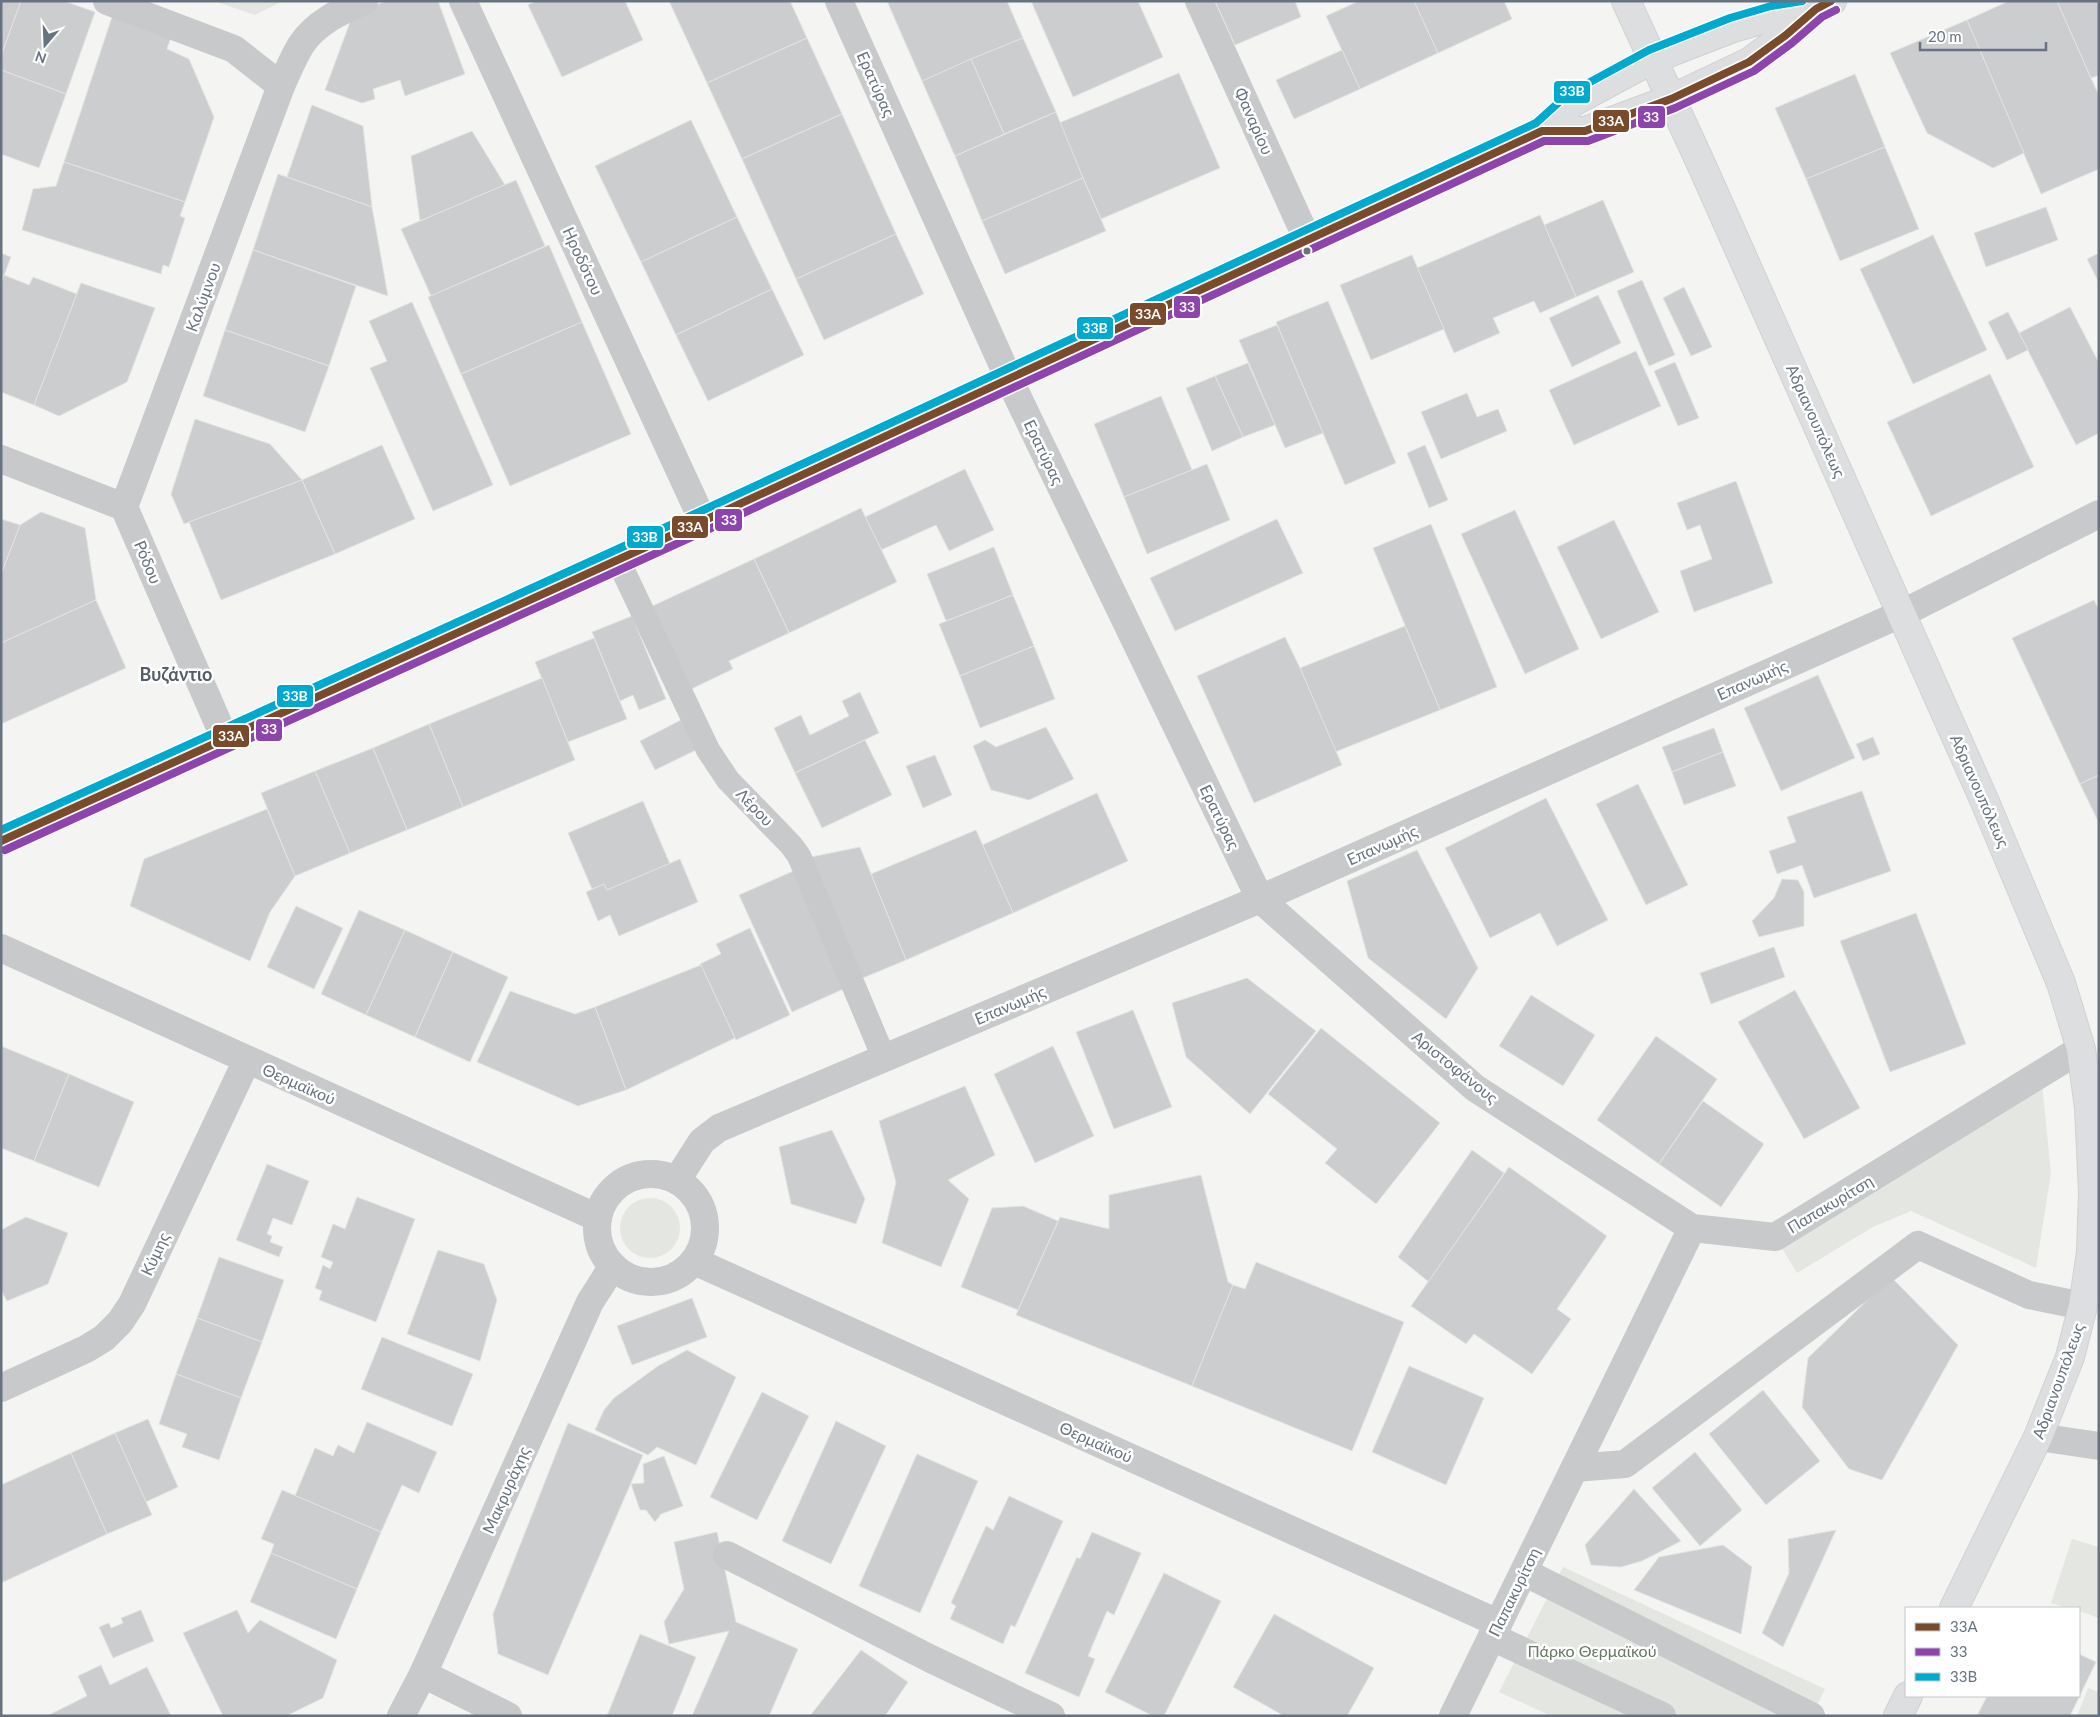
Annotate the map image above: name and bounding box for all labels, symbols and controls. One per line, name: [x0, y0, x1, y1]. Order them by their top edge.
north arrow: [20, 20, 70, 70]
scale bar: [1920, 20, 2046, 52]
text: 20 m: [1928, 27, 1962, 45]
text: N: [33, 48, 48, 68]
street label: Ερατύρας: [854, 48, 900, 120]
line badge: 33Β: [1553, 80, 1591, 104]
text: 33Β: [1559, 82, 1585, 99]
street label: Φαναρίου: [1231, 84, 1278, 157]
line badge: 33: [1637, 105, 1666, 129]
text: 33: [1643, 108, 1659, 125]
line badge: 33A: [1592, 109, 1630, 133]
text: 33A: [1598, 112, 1624, 129]
street label: Ηροδότου: [559, 224, 607, 298]
unlabelled marker: [1302, 246, 1312, 256]
street label: Καλύμνου: [181, 260, 224, 334]
line badge: 33: [1173, 295, 1201, 319]
text: 33: [1179, 298, 1195, 315]
line badge: 33A: [1129, 302, 1167, 326]
text: 33A: [1135, 305, 1161, 322]
line badge: 33Β: [1076, 316, 1114, 340]
text: 33Β: [1082, 319, 1108, 336]
street label: Αδριανουπόλεως: [1783, 361, 1850, 481]
street label: Ερατύρας: [1021, 416, 1069, 488]
line badge: 33: [714, 508, 743, 532]
text: 33: [721, 511, 737, 528]
line badge: 33A: [671, 515, 709, 539]
text: 33A: [677, 518, 703, 535]
line badge: 33Β: [626, 525, 664, 549]
text: 33Β: [632, 528, 658, 545]
street label: Ρόδου: [131, 537, 166, 586]
street label: Επανωμής: [1714, 655, 1790, 703]
district label: Βυζάντιο: [140, 663, 212, 685]
line badge: 33Β: [276, 684, 314, 708]
text: 33Β: [282, 687, 308, 704]
line badge: 33: [255, 718, 283, 742]
text: 33: [261, 720, 277, 737]
line badge: 33A: [212, 724, 250, 748]
text: 33A: [218, 727, 244, 744]
street label: Αδριανουπόλεως: [1947, 731, 2014, 851]
street label: Ερατύρας: [1197, 781, 1245, 853]
street label: Λέρου: [733, 784, 778, 829]
street label: Επανωμής: [1344, 820, 1420, 868]
street label: Επανωμής: [972, 981, 1049, 1028]
street label: Αριστοφάνους: [1409, 1026, 1502, 1107]
street label: Θερμαϊκού: [260, 1059, 339, 1108]
street label: Παπακυρίτση: [1783, 1171, 1876, 1237]
street label: Κύμης: [136, 1229, 173, 1278]
street label: Αδριανουπόλεως: [2028, 1320, 2087, 1441]
street label: Θερμαϊκού: [1057, 1417, 1136, 1466]
street label: Μακρυράχης: [478, 1443, 533, 1536]
street label: Παπακυρίτση: [1484, 1544, 1543, 1639]
legend: [1905, 1607, 2080, 1697]
text: 33A: [1950, 1617, 1978, 1635]
park label: Πάρκο Θερμαϊκού: [1527, 1641, 1657, 1660]
text: 33: [1950, 1642, 1967, 1660]
text: 33Β: [1950, 1667, 1977, 1685]

